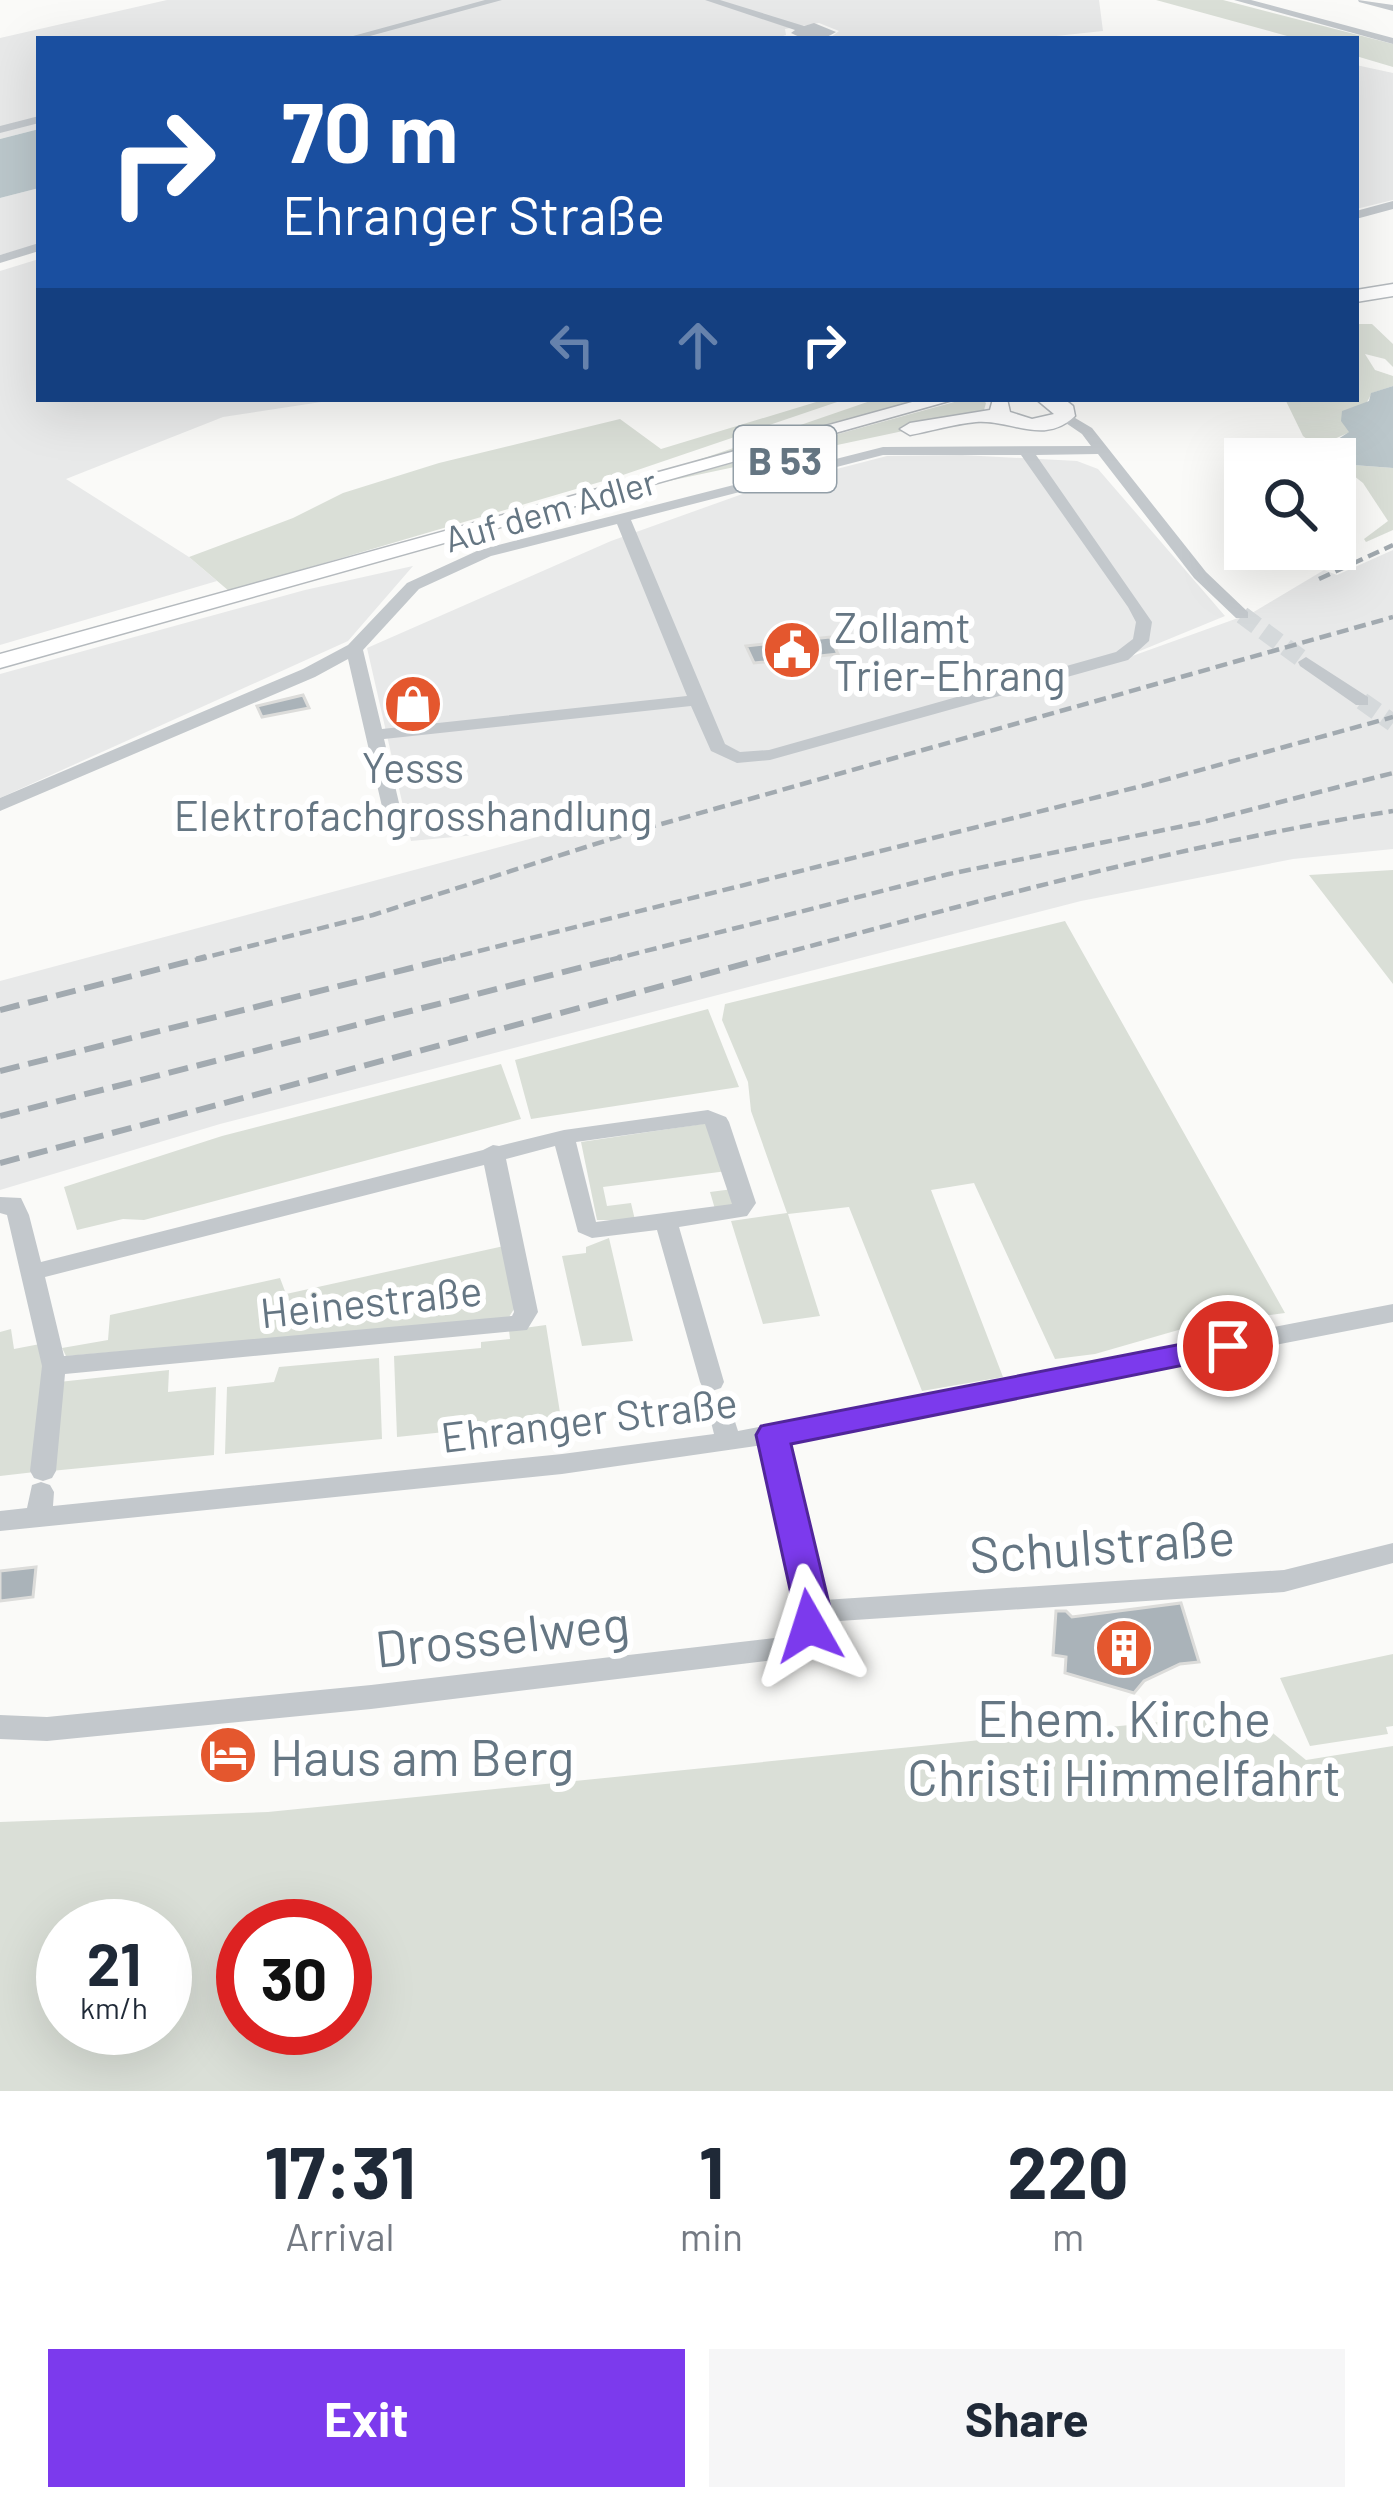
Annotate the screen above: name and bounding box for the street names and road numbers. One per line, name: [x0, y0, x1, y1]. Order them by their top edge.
road number: B 53: [734, 426, 836, 492]
street label: Auf dem Adler: [439, 458, 661, 560]
street label: Heinestraße: [258, 1263, 484, 1337]
street label: Ehranger Straße: [438, 1375, 740, 1462]
street label: Schulstraße: [967, 1504, 1237, 1584]
street label: Drosselweg: [372, 1590, 632, 1678]

